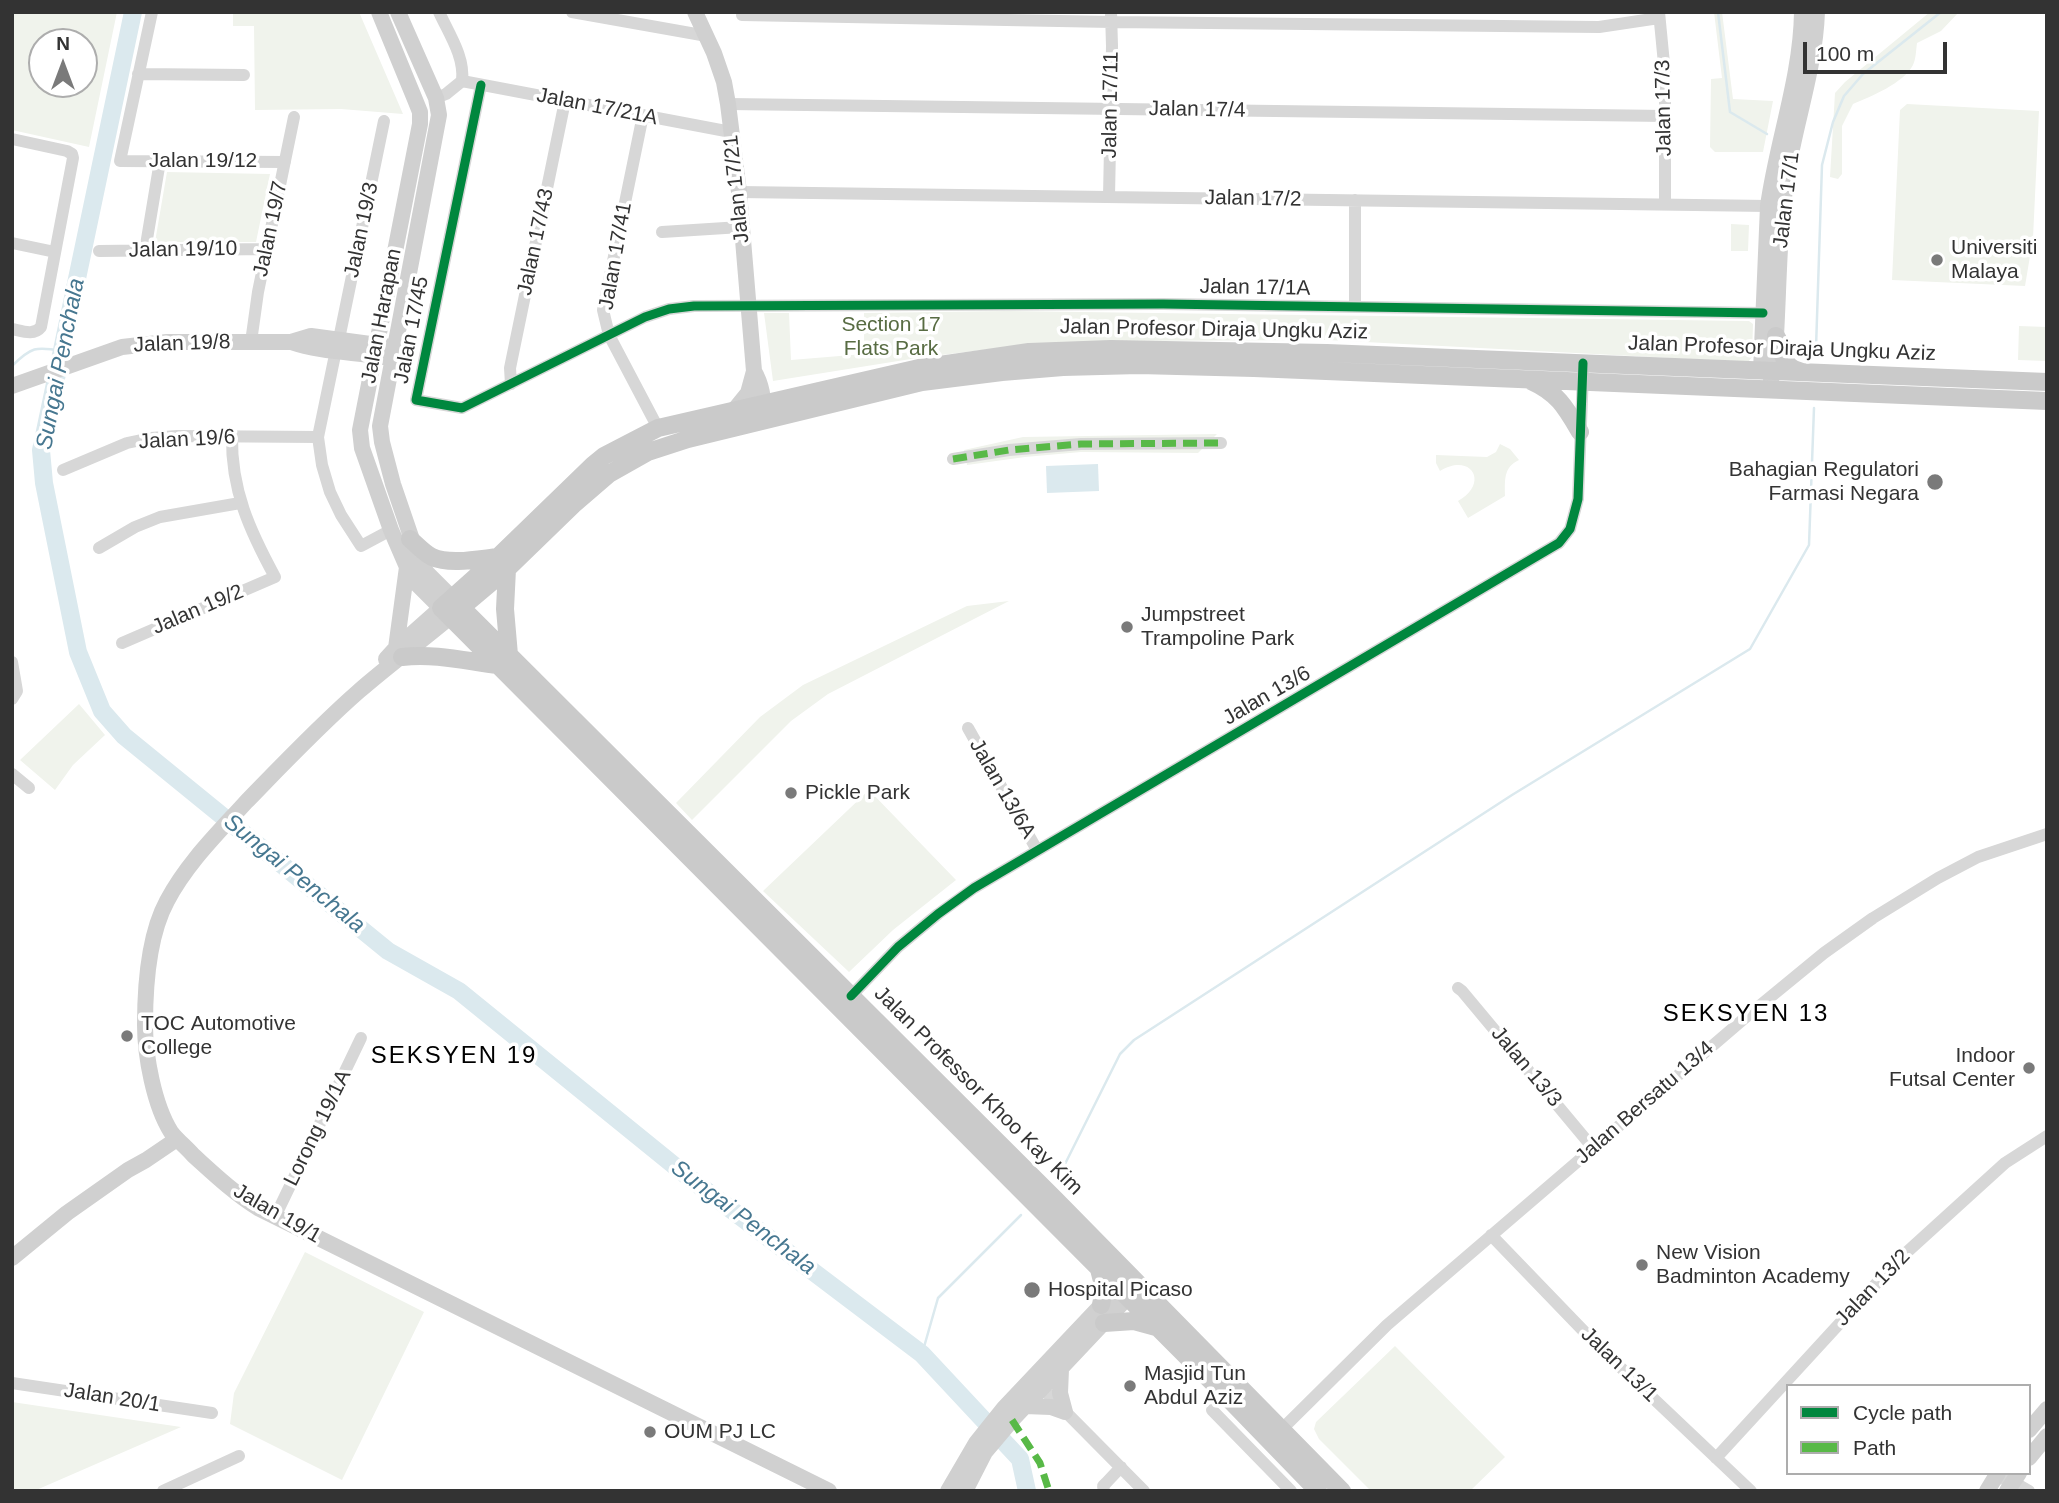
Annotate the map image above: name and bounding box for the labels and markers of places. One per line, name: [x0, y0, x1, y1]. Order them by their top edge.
place label: Universiti Malaya: [1951, 235, 2037, 285]
marker: Universiti Malaya: [1929, 252, 1945, 268]
place label: Bahagian Regulatori Farmasi Negara: [1729, 457, 1919, 507]
marker: Bahagian Regulatori Farmasi Negara: [1925, 472, 1945, 492]
place label: Jumpstreet Trampoline Park: [1141, 602, 1294, 652]
marker: Jumpstreet Trampoline Park: [1119, 619, 1135, 635]
place label: Pickle Park: [805, 780, 910, 806]
marker: Pickle Park: [783, 785, 799, 801]
place label: TOC Automotive College: [141, 1011, 296, 1061]
marker: TOC Automotive College: [119, 1028, 135, 1044]
place label: Indoor Futsal Center: [1889, 1043, 2015, 1093]
marker: Indoor Futsal Center: [2021, 1060, 2037, 1076]
place label: New Vision Badminton Academy: [1656, 1240, 1850, 1290]
marker: New Vision Badminton Academy: [1634, 1257, 1650, 1273]
place label: Hospital Picaso: [1048, 1277, 1193, 1303]
marker: Hospital Picaso: [1022, 1280, 1042, 1300]
place label: Masjid Tun Abdul Aziz: [1144, 1361, 1246, 1411]
marker: Masjid Tun Abdul Aziz: [1122, 1378, 1138, 1394]
place label: OUM PJ LC: [664, 1419, 776, 1445]
marker: OUM PJ LC: [642, 1424, 658, 1440]

